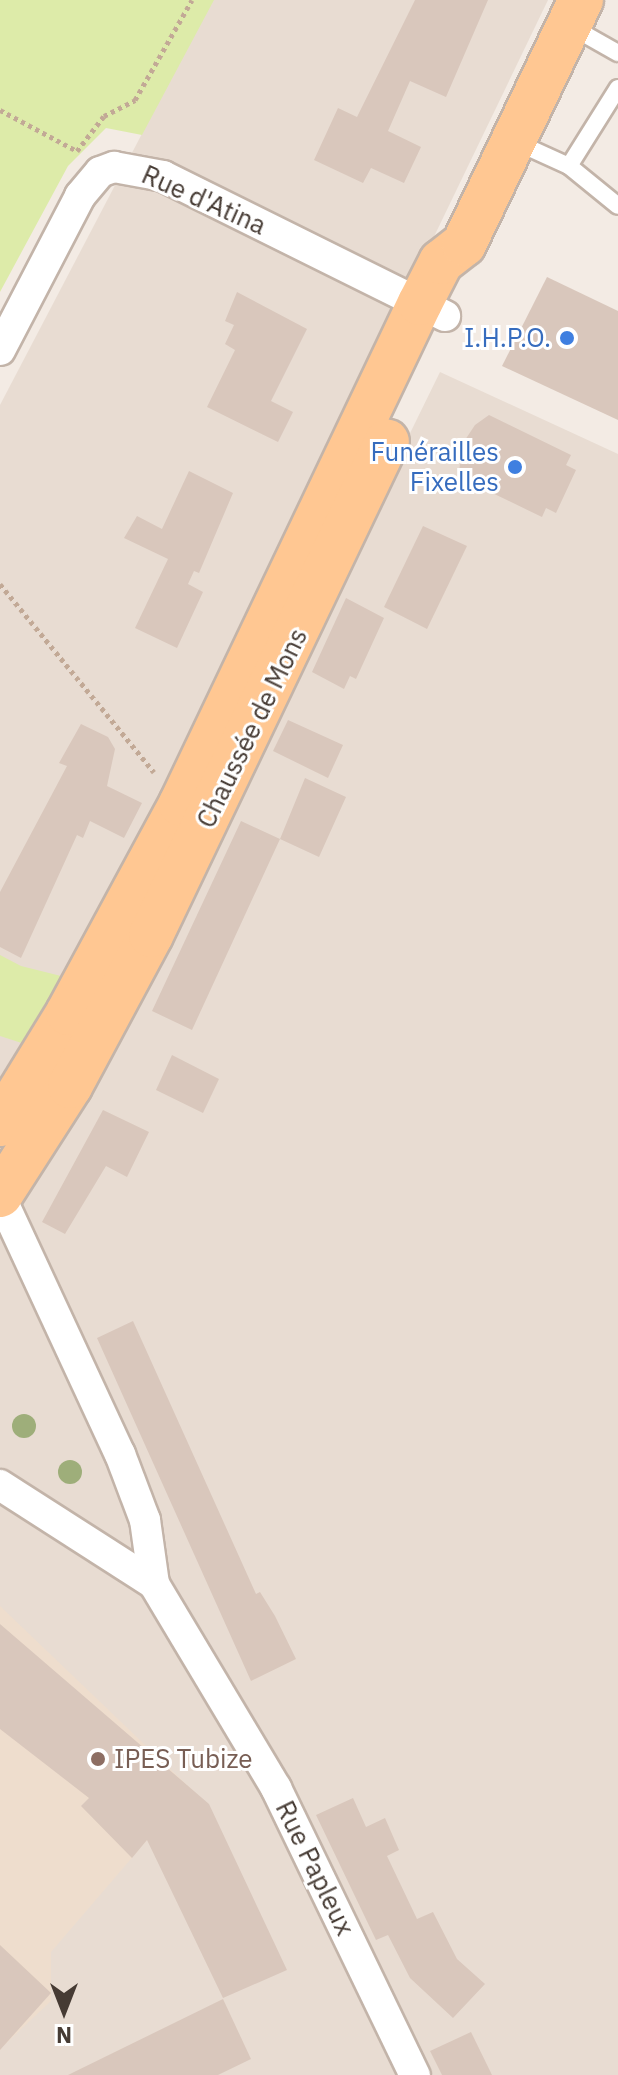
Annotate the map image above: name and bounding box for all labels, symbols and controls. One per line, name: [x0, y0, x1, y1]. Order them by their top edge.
street label: Rue d'Atina: [137, 159, 271, 241]
place label: I.H.P.O.: [464, 322, 551, 354]
marker: I.H.P.O.: [558, 329, 576, 347]
place label: Funérailles Fixelles: [371, 436, 499, 498]
marker: Funérailles Fixelles: [506, 458, 524, 476]
street label: Chaussée de Mons: [190, 623, 314, 833]
place label: IPES Tubize: [114, 1743, 253, 1775]
marker: IPES Tubize: [89, 1750, 107, 1768]
street label: Rue Papleux: [269, 1796, 361, 1940]
north arrow: [24, 1971, 104, 2051]
text: N: [56, 2021, 72, 2050]

